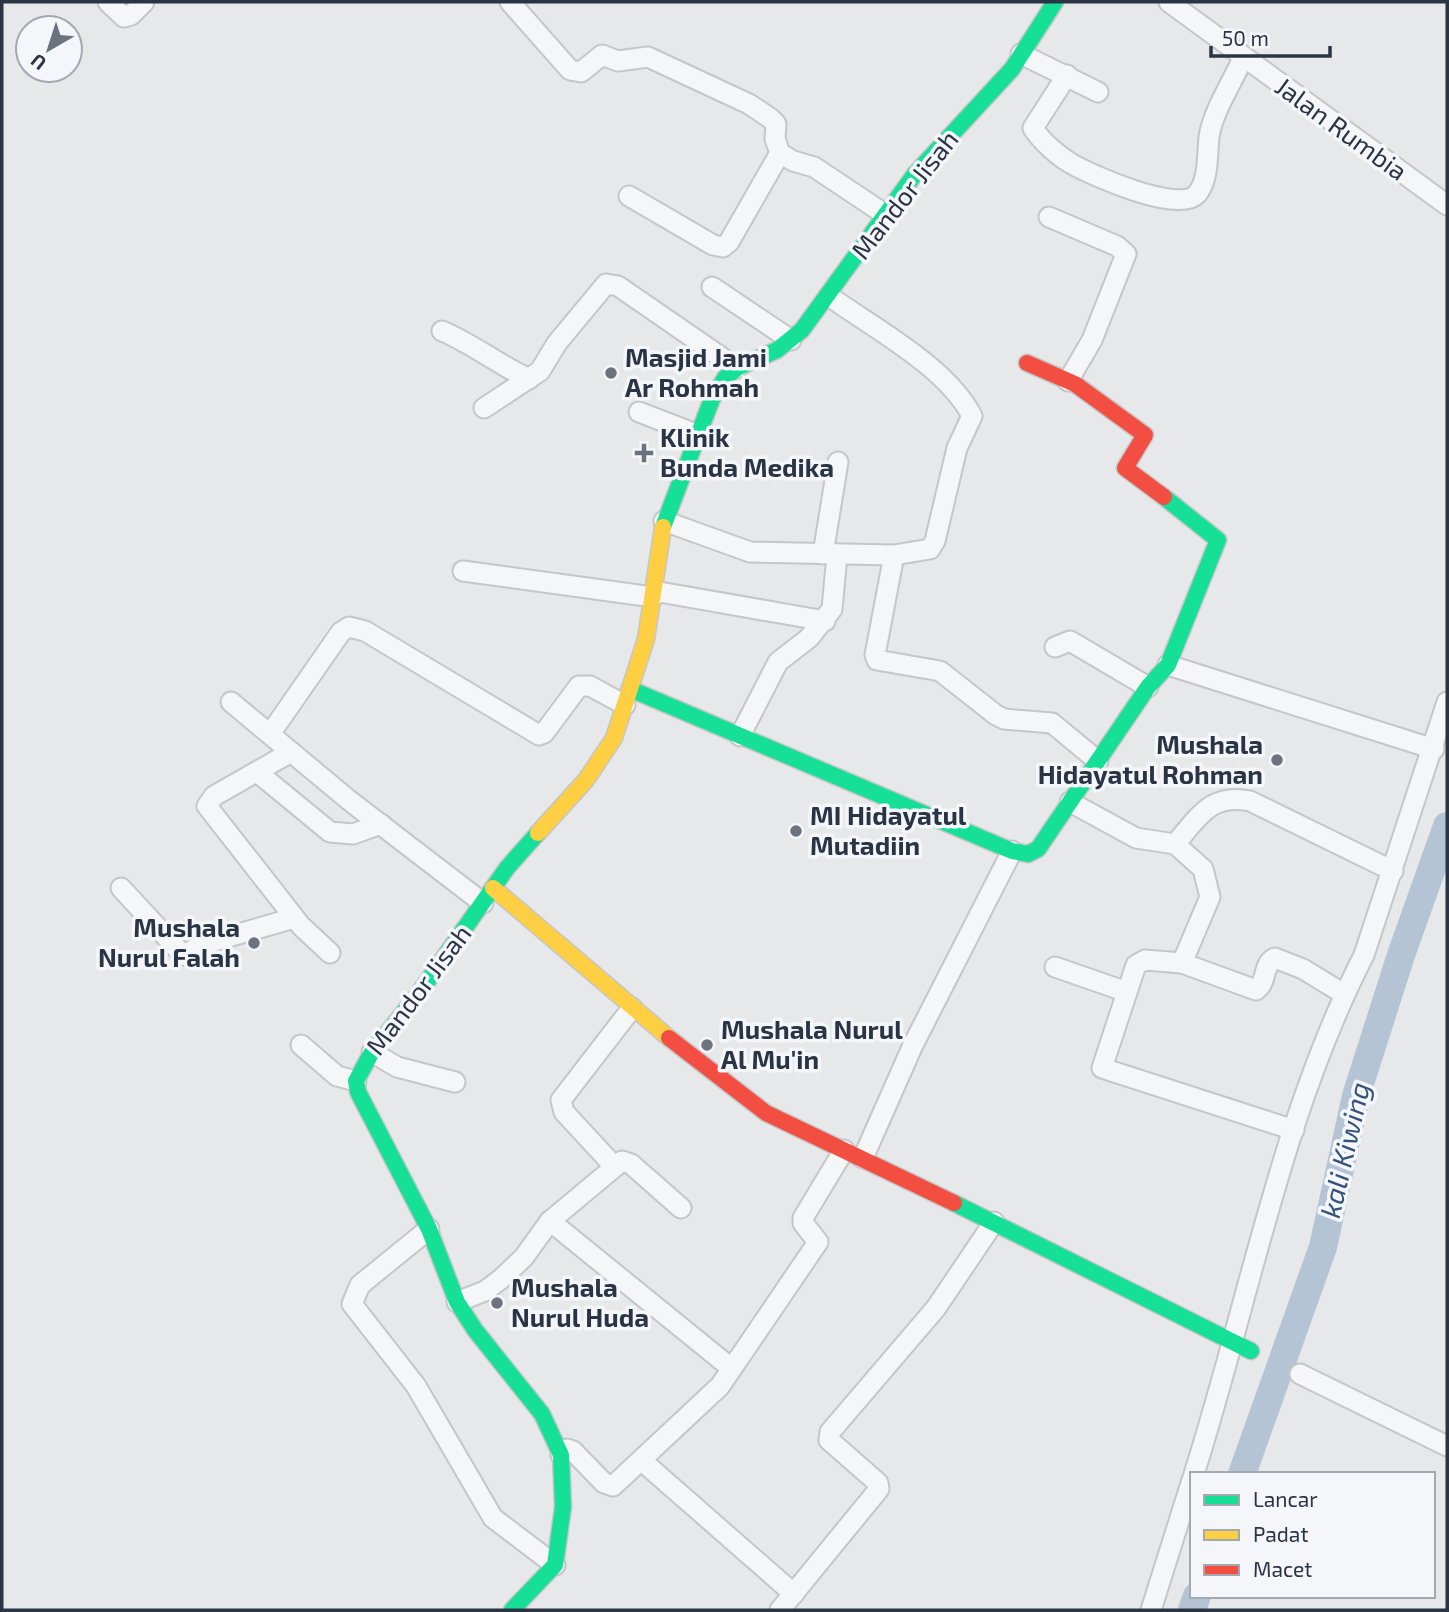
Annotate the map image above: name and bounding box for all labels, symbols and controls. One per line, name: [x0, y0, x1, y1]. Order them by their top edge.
north arrow: [14, 14, 84, 84]
scale bar: [1211, 14, 1330, 58]
text: 50 m: [1222, 25, 1269, 50]
text: U: [26, 50, 50, 76]
street label: Jalan Rumbia: [1270, 70, 1414, 186]
street label: Mandor Jisah: [844, 124, 964, 265]
place label: Masjid Jami Ar Rohmah: [625, 341, 767, 402]
marker: Masjid Jami Ar Rohmah: [603, 365, 619, 381]
place label: Klinik Bunda Medika: [660, 421, 834, 482]
marker: Klinik Bunda Medika: [634, 443, 654, 463]
place label: Mushala Hidayatul Rohman: [1038, 728, 1263, 790]
marker: Mushala Hidayatul Rohman: [1269, 752, 1285, 768]
place label: MI Hidayatul Mutadiin: [810, 799, 967, 860]
marker: MI Hidayatul Mutadiin: [788, 823, 804, 839]
place label: Mushala Nurul Falah: [98, 911, 240, 972]
street label: Mandor Jisah: [359, 918, 477, 1060]
marker: Mushala Nurul Falah: [246, 935, 262, 951]
place label: Mushala Nurul Al Mu'in: [721, 1013, 903, 1074]
marker: Mushala Nurul Al Mu'in: [699, 1037, 715, 1053]
water label: kali Kiwing: [1312, 1079, 1376, 1221]
place label: Mushala Nurul Huda: [511, 1271, 649, 1332]
marker: Mushala Nurul Huda: [489, 1295, 505, 1311]
legend: [1190, 1472, 1435, 1598]
text: Lancar: [1253, 1486, 1318, 1511]
text: Padat: [1253, 1521, 1308, 1546]
text: Macet: [1253, 1556, 1312, 1581]

